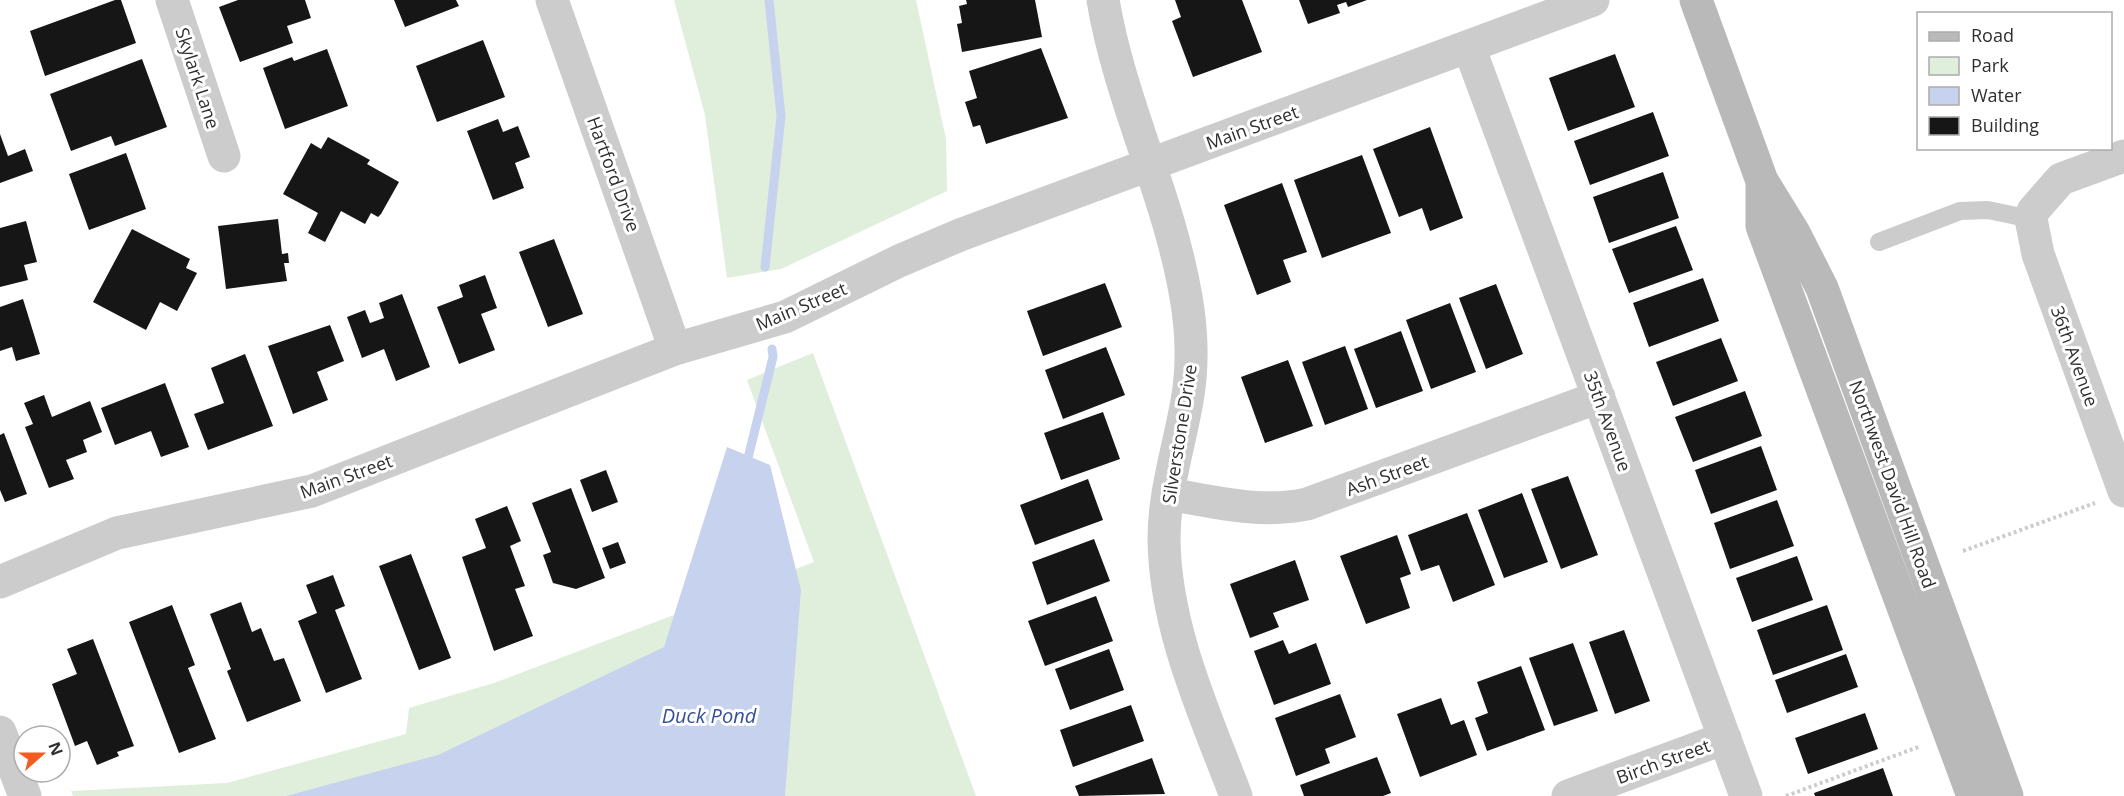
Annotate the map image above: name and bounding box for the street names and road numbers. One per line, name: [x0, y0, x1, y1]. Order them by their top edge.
street label: Skylark Lane: [170, 24, 226, 132]
street label: Main Street: [1202, 99, 1302, 155]
street label: Hartford Drive: [582, 113, 646, 235]
street label: Main Street: [752, 276, 850, 336]
street label: 36th Avenue: [2046, 302, 2104, 410]
street label: Silverstone Drive: [1156, 362, 1202, 506]
street label: 35th Avenue: [1579, 367, 1637, 475]
street label: Northwest David Hill Road: [1844, 377, 1942, 591]
street label: Main Street: [296, 448, 396, 504]
street label: Ash Street: [1343, 449, 1431, 501]
street label: Birch Street: [1613, 733, 1713, 789]

